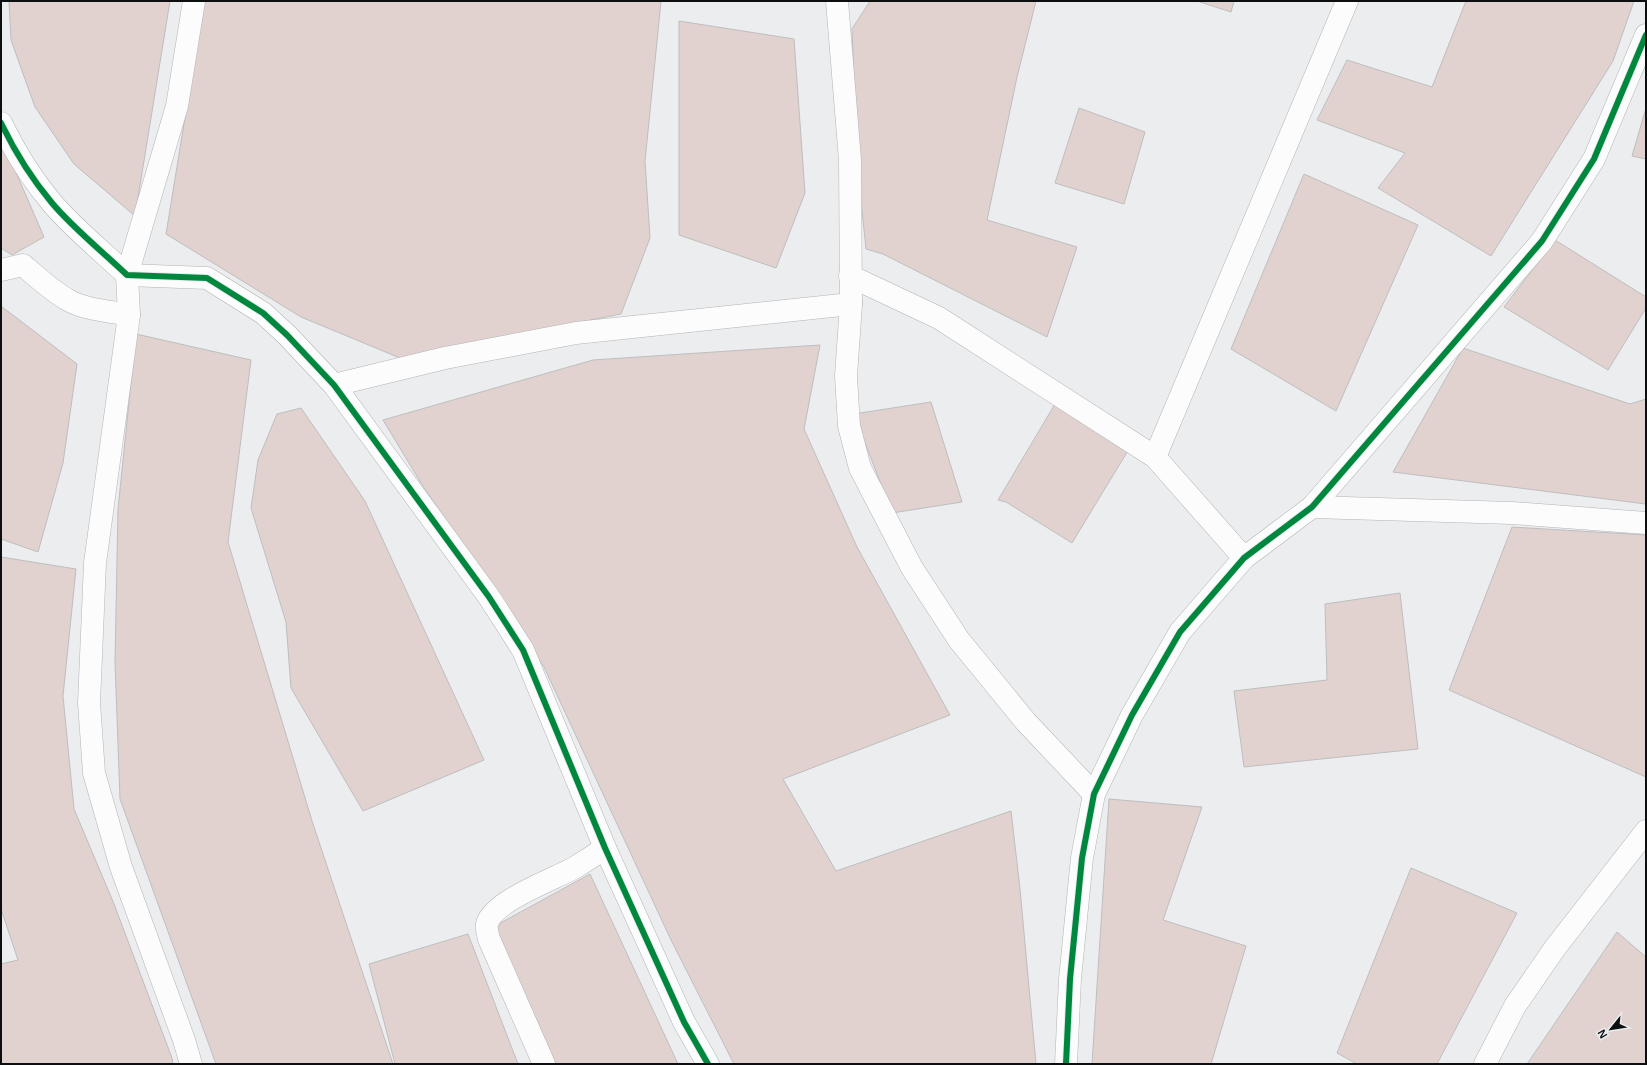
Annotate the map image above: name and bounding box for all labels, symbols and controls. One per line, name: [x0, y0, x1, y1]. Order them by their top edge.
north arrow: [1591, 1009, 1631, 1049]
text: N: [1595, 1028, 1610, 1040]

